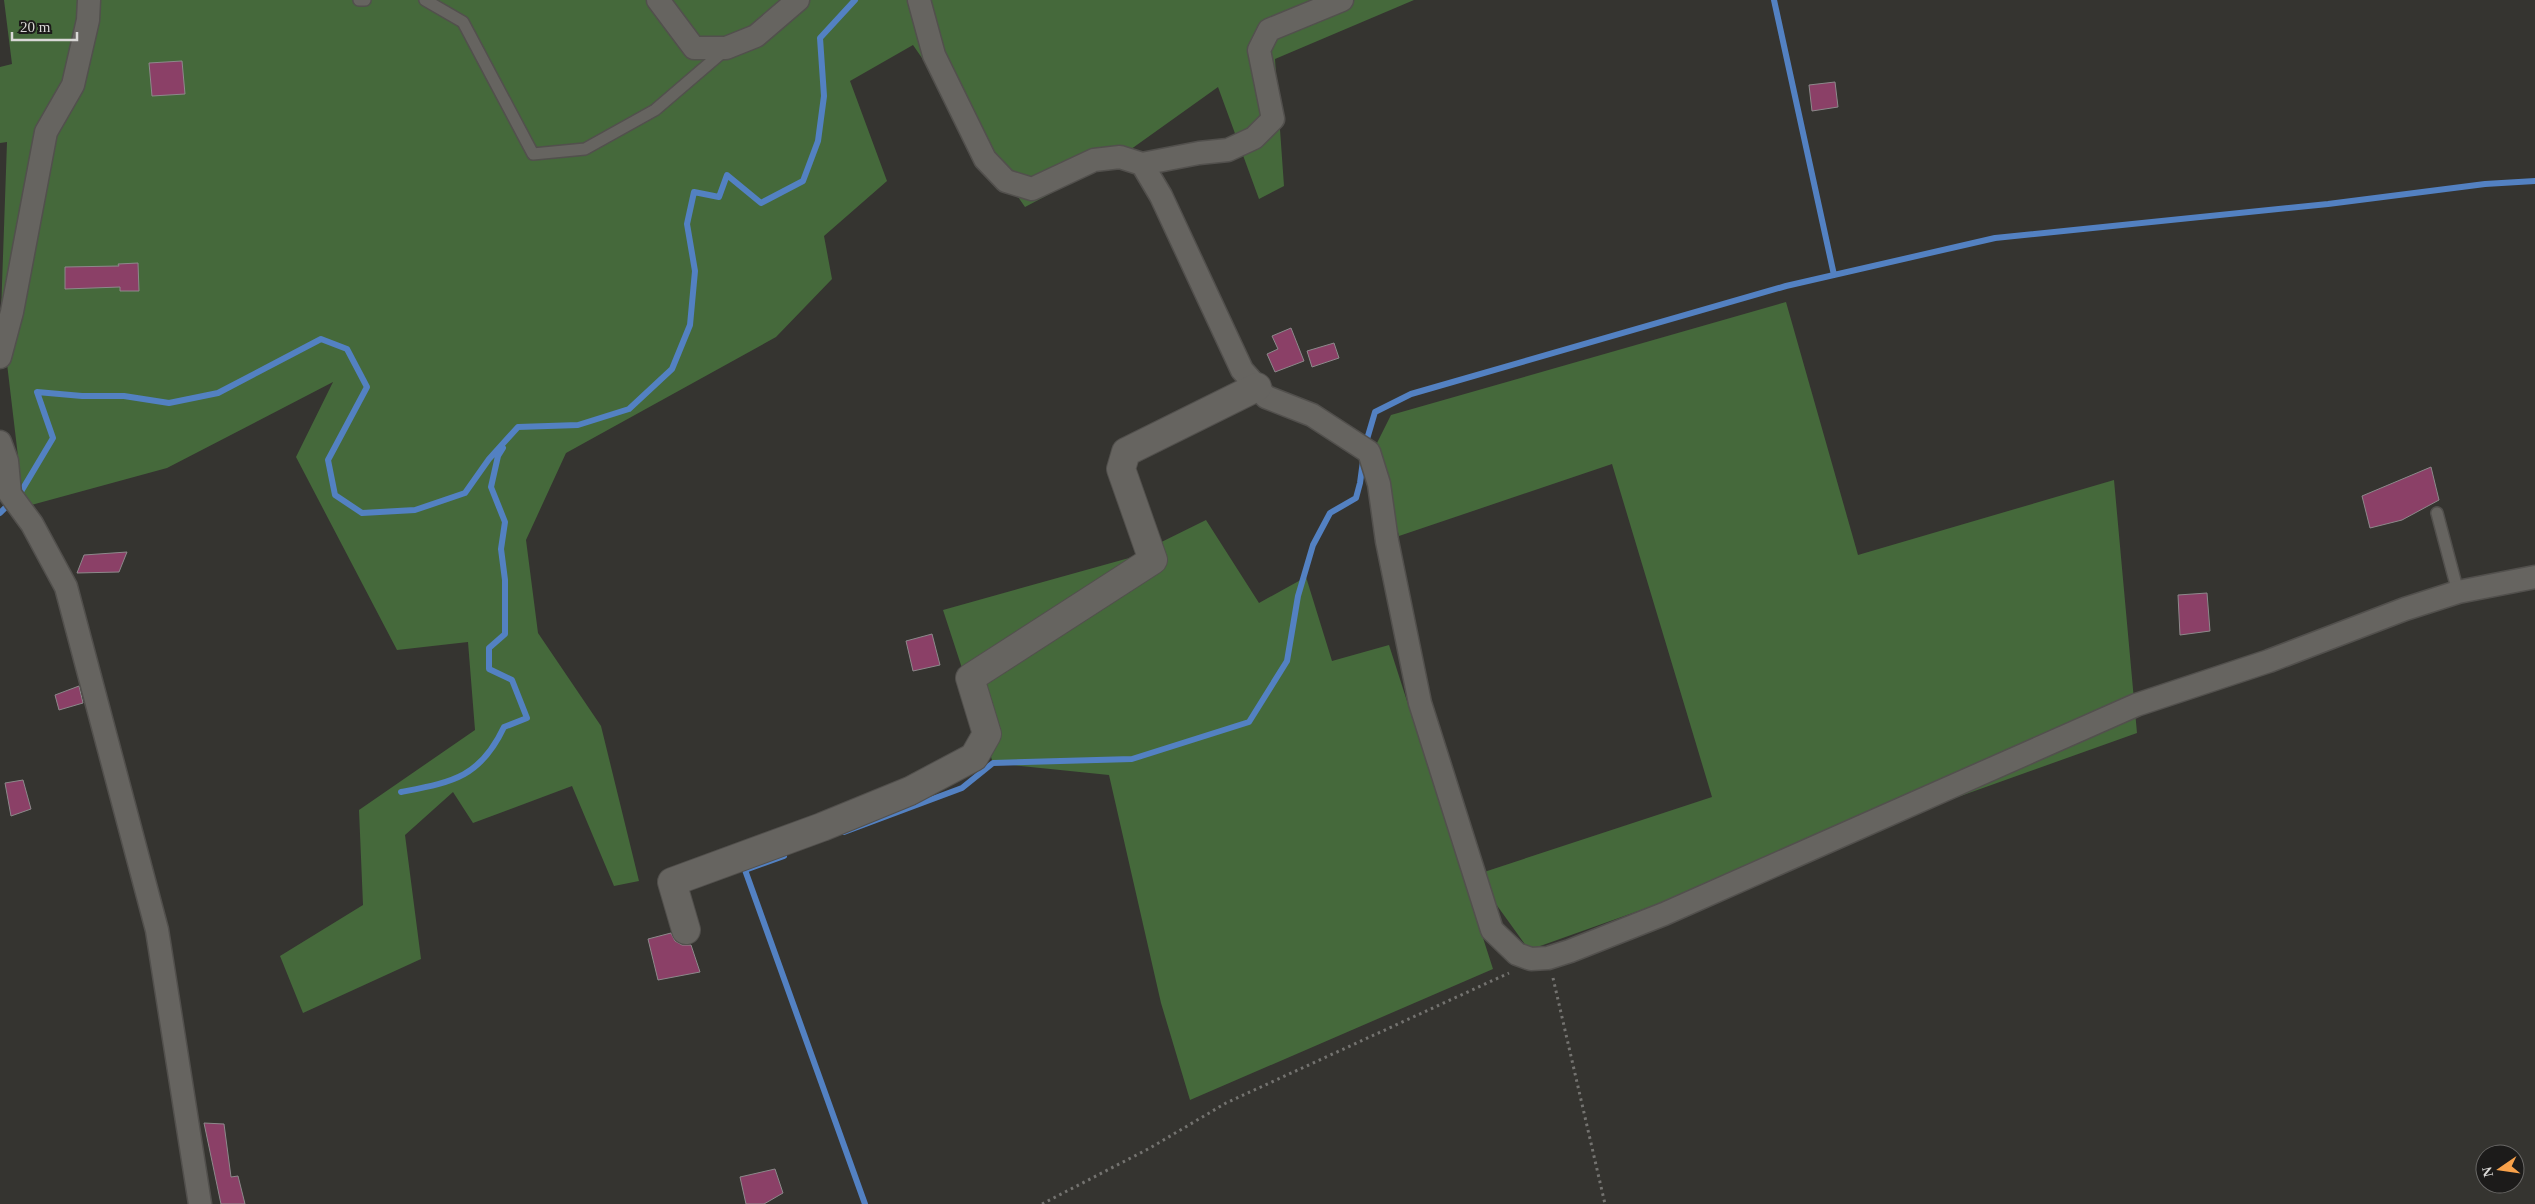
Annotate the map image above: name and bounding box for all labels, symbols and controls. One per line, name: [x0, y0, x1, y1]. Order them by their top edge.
scale bar: [12, 10, 78, 42]
text: 20 m: [20, 19, 51, 35]
north arrow: [2475, 1144, 2525, 1194]
text: N: [2479, 1165, 2496, 1178]

